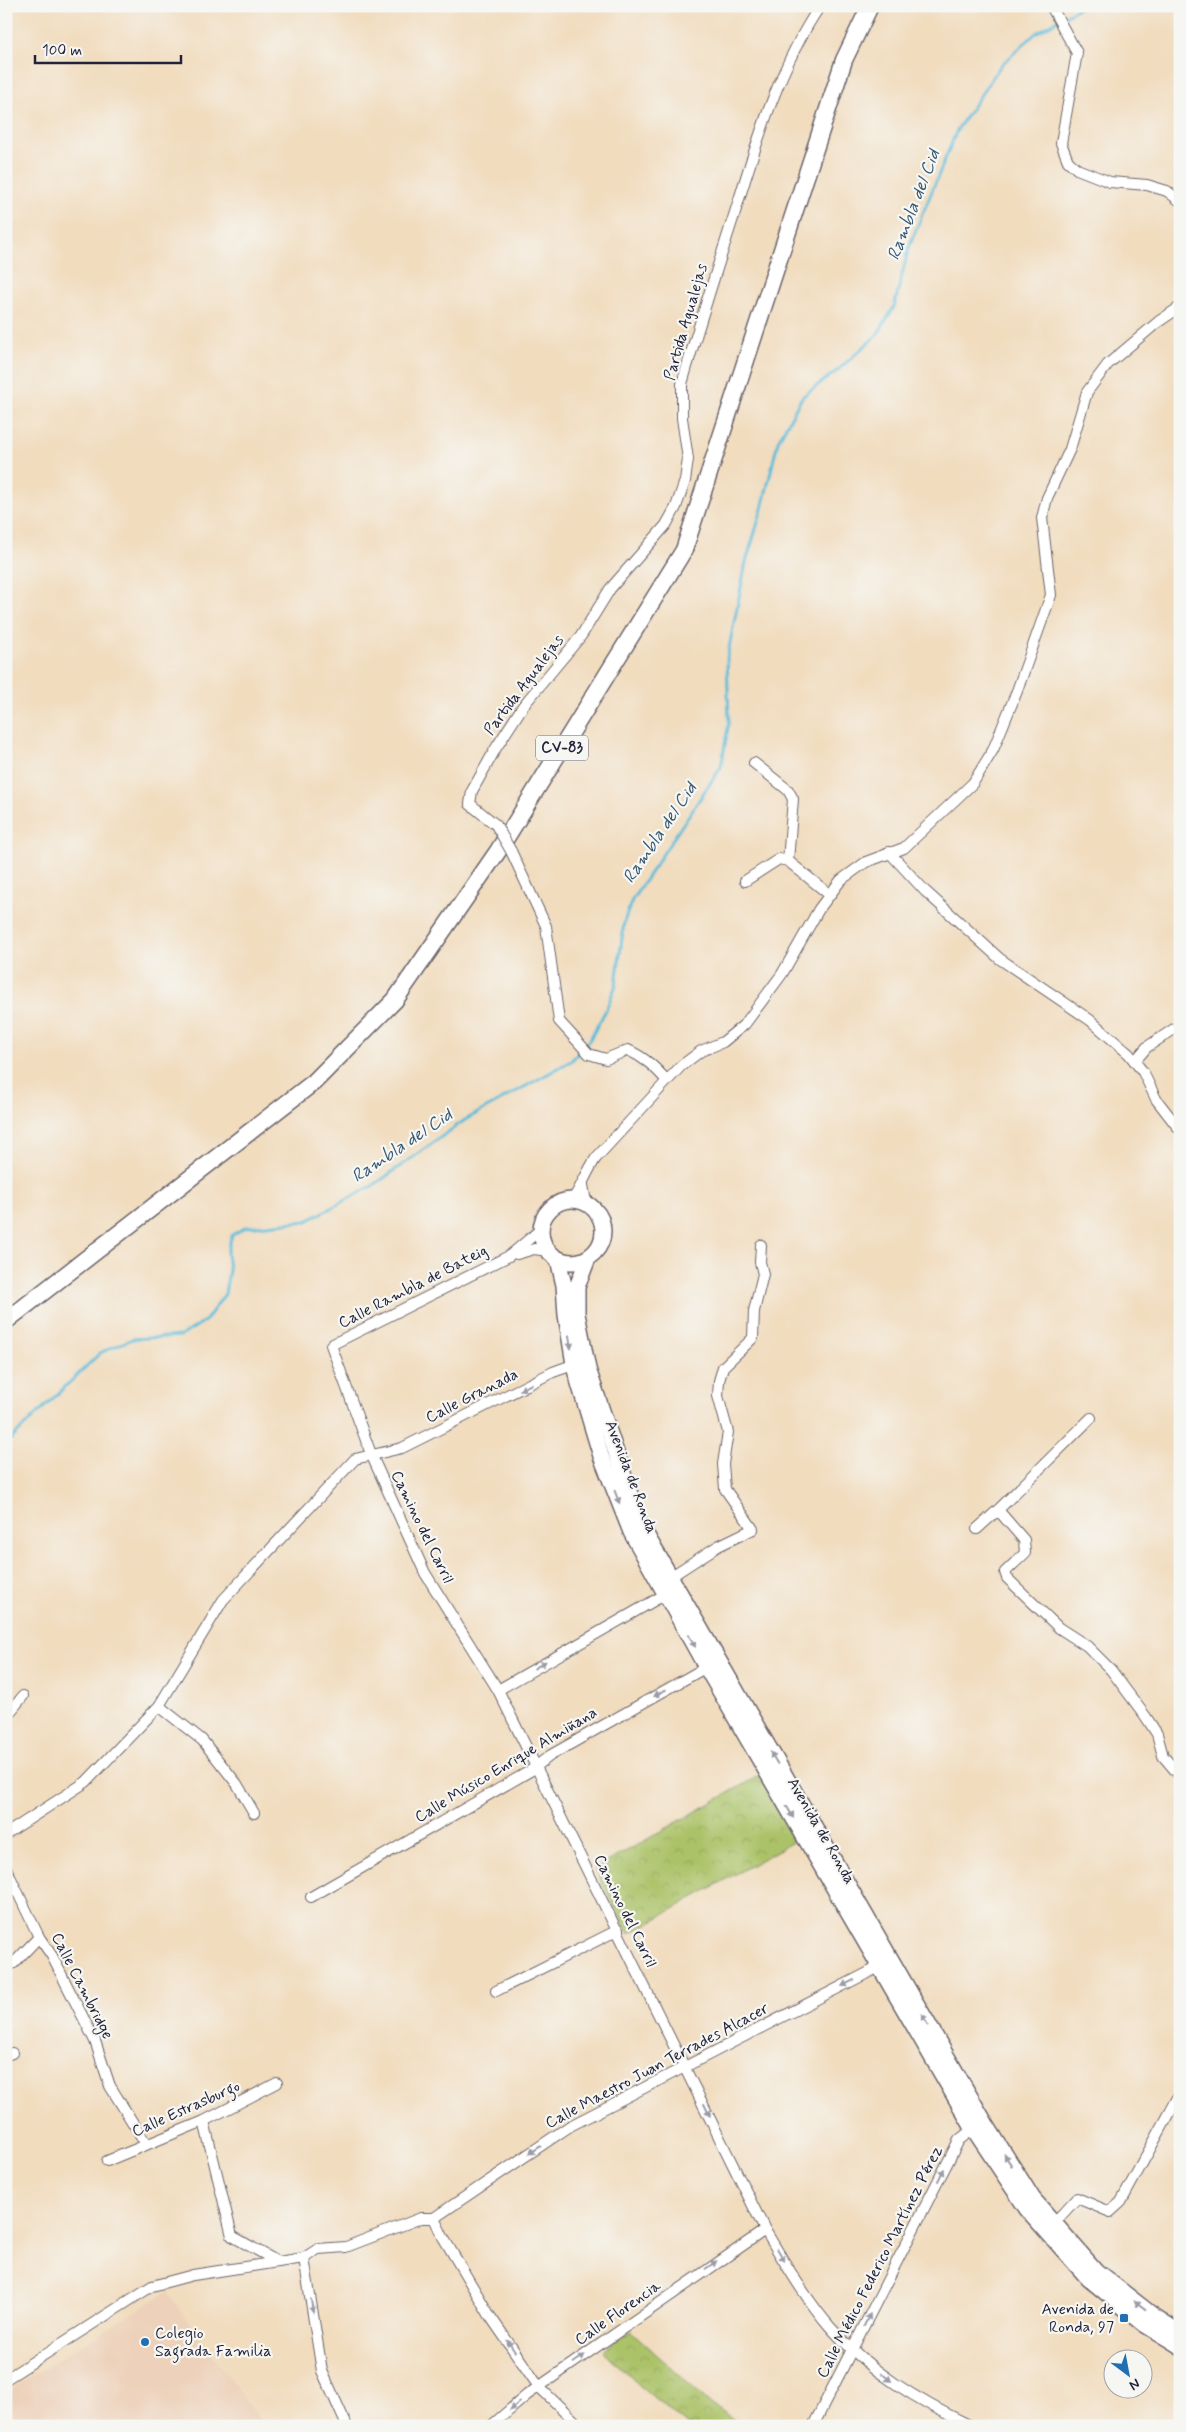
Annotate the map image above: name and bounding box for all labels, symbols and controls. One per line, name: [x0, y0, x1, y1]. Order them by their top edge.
scale bar: [35, 32, 181, 64]
text: 100 m: [42, 41, 82, 61]
water label: Rambla del Cid: [882, 144, 947, 264]
street label: Partida Agualejas: [659, 261, 713, 383]
street label: Partida Agualejas: [479, 630, 569, 740]
road number: CV-83: [536, 736, 588, 760]
water label: Rambla del Cid: [617, 776, 704, 888]
water label: Rambla del Cid: [347, 1102, 459, 1189]
street label: Calle Rambla de Bateig: [335, 1240, 491, 1334]
one-way arrow: [567, 1334, 575, 1350]
street label: Calle Granada: [422, 1364, 522, 1428]
one-way arrow: [518, 1383, 533, 1391]
street label: Avenida de Ronda: [600, 1417, 662, 1537]
street label: Camino del Carril: [386, 1467, 458, 1587]
one-way arrow: [613, 1490, 621, 1505]
one-way arrow: [687, 1635, 696, 1648]
one-way arrow: [533, 1660, 546, 1669]
one-way arrow: [653, 1689, 666, 1698]
street label: Calle Músico Enrique Almiñana: [411, 1702, 601, 1828]
one-way arrow: [769, 1752, 778, 1765]
street label: Avenida de Ronda: [782, 1774, 860, 1888]
one-way arrow: [786, 1806, 795, 1819]
street label: Camino del Carril: [589, 1851, 661, 1971]
street label: Calle Cambridge: [45, 1929, 118, 2043]
one-way arrow: [840, 1979, 855, 1987]
street label: Calle Maestro Juan Terrades Alcacer: [542, 1998, 773, 2134]
one-way arrow: [921, 2013, 930, 2027]
street label: Calle Estrasburgo: [129, 2076, 244, 2143]
one-way arrow: [703, 2103, 711, 2117]
street label: Calle Médico Federico Martínez Pérez: [812, 2142, 948, 2382]
one-way arrow: [528, 2145, 541, 2155]
one-way arrow: [1004, 2153, 1013, 2166]
one-way arrow: [937, 2168, 945, 2183]
one-way arrow: [776, 2249, 785, 2262]
one-way arrow: [705, 2260, 718, 2270]
street label: Calle Florencia: [571, 2275, 665, 2350]
one-way arrow: [308, 2299, 316, 2315]
place label: Avenida de Ronda, 97: [1041, 2299, 1114, 2338]
one-way arrow: [1134, 2300, 1147, 2311]
marker: Avenida de Ronda, 97: [1118, 2312, 1130, 2324]
one-way arrow: [863, 2313, 872, 2328]
place label: Colegio Sagrada Familia: [155, 2323, 272, 2363]
marker: Colegio Sagrada Familia: [139, 2336, 151, 2348]
one-way arrow: [506, 2340, 516, 2353]
north arrow: [1104, 2350, 1154, 2400]
one-way arrow: [572, 2354, 585, 2364]
one-way arrow: [879, 2371, 892, 2382]
text: N: [1126, 2374, 1143, 2394]
one-way arrow: [509, 2400, 521, 2412]

